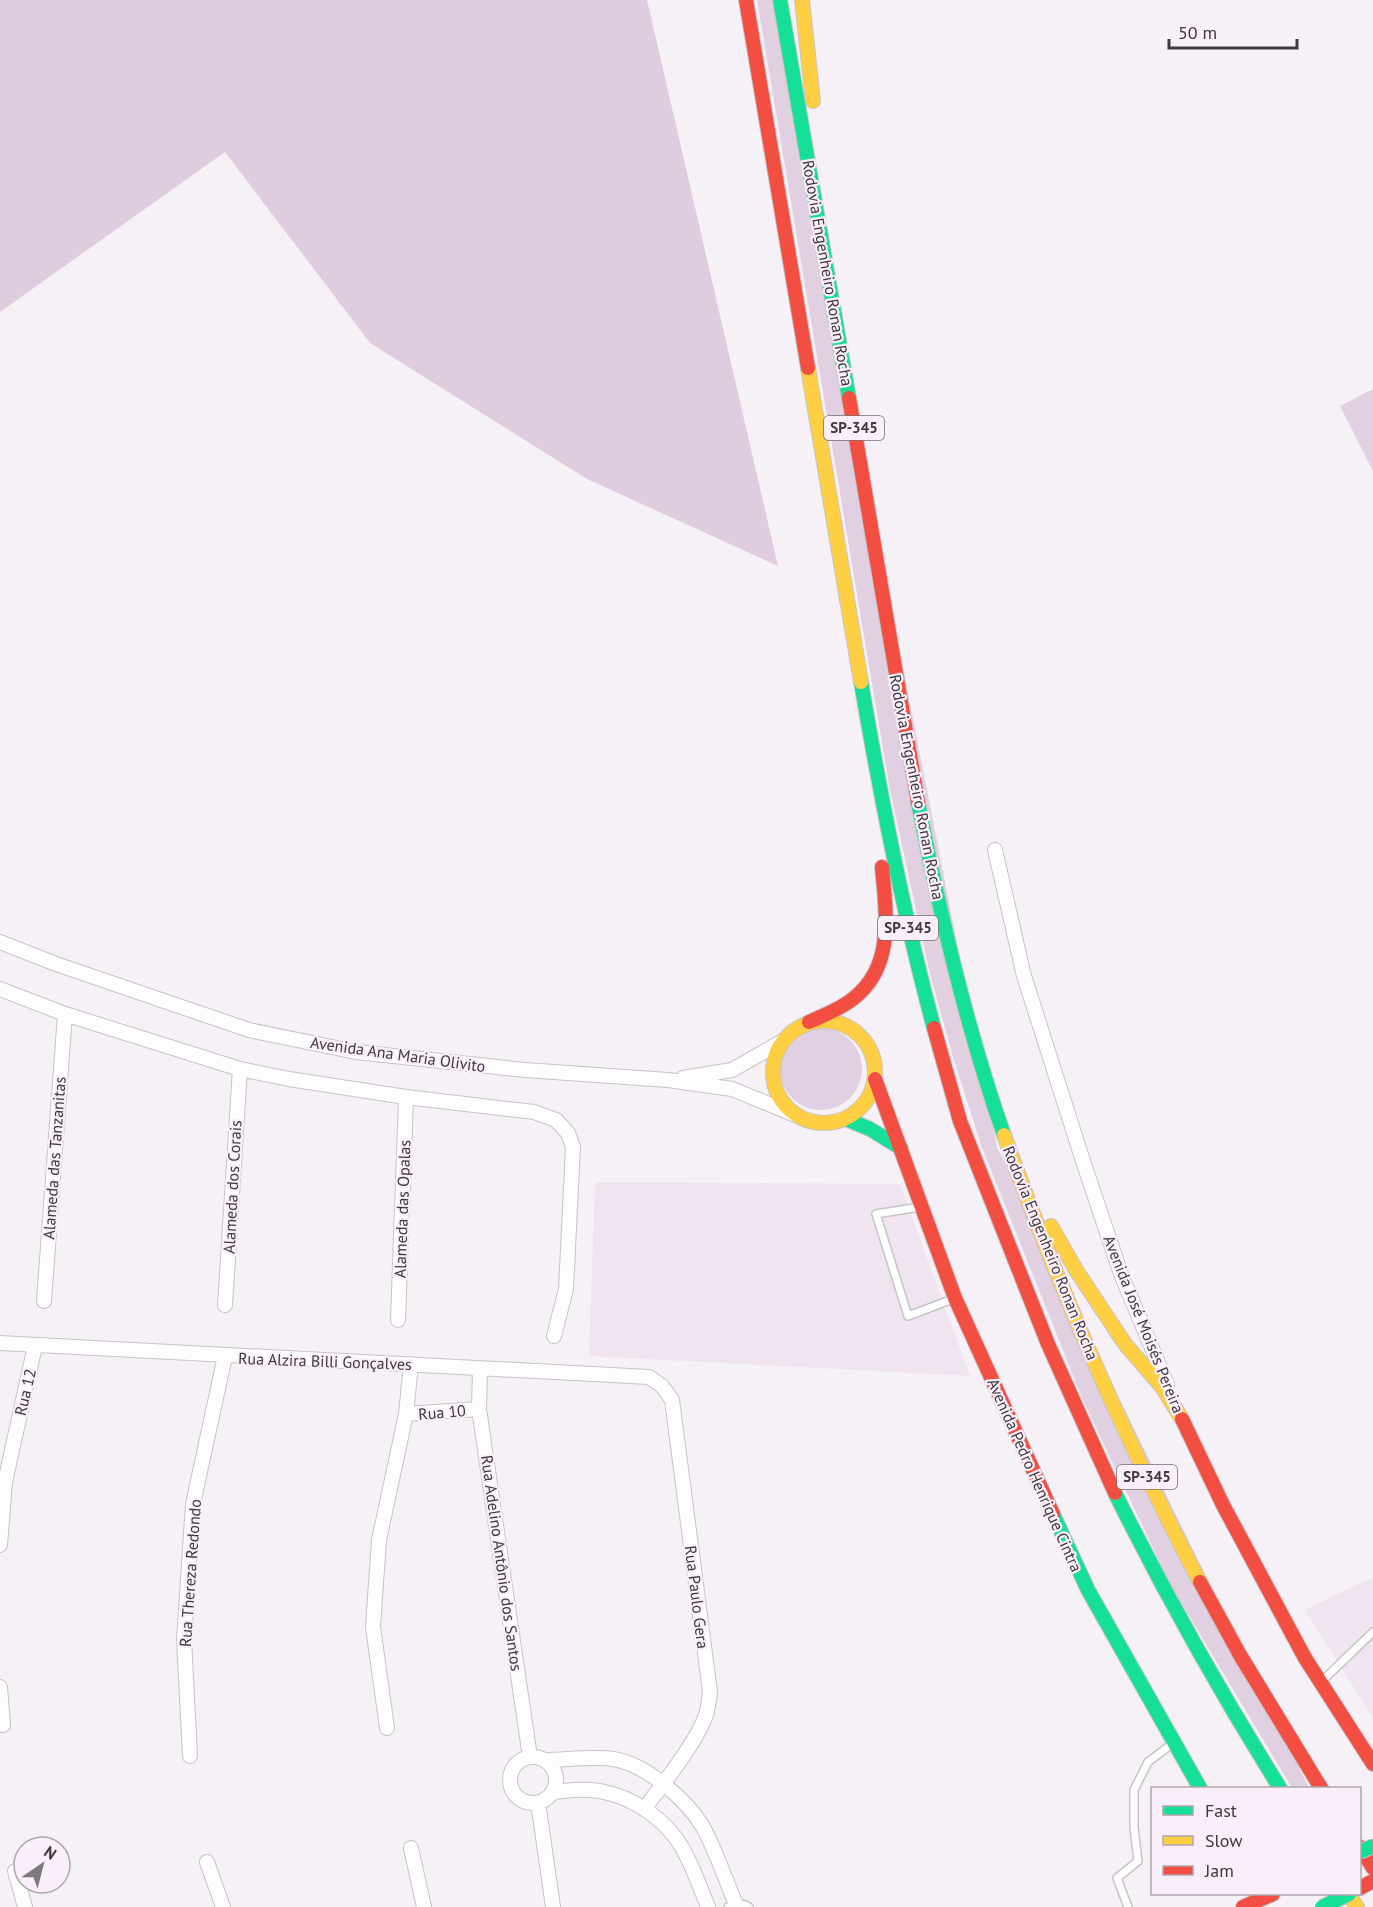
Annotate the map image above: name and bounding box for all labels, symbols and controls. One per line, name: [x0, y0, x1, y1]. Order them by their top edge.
scale bar: [1169, 12, 1296, 50]
text: 50 m: [1178, 21, 1217, 44]
street label: Rodovia Engenheiro Ronan Rocha: [798, 158, 858, 388]
road number: SP-345: [824, 416, 884, 440]
street label: Rodovia Engenheiro Ronan Rocha: [885, 673, 949, 901]
road number: SP-345: [878, 916, 938, 940]
street label: Avenida Ana Maria Olivito: [309, 1032, 487, 1076]
street label: Alameda das Tanzanitas: [38, 1076, 70, 1240]
street label: Alameda dos Corais: [219, 1119, 245, 1254]
street label: Alameda das Opalas: [390, 1139, 414, 1278]
street label: Rodovia Engenheiro Ronan Rocha: [999, 1143, 1103, 1363]
street label: Avenida José Moisés Pereira: [1099, 1232, 1189, 1416]
street label: Rua Alzira Billi Gonçalves: [238, 1348, 412, 1374]
street label: Rua 12: [10, 1367, 40, 1417]
street label: Avenida Pedro Henrique Cintra: [983, 1375, 1087, 1575]
street label: Rua 10: [417, 1400, 467, 1424]
street label: Rua Adelino Antônio dos Santos: [477, 1454, 527, 1672]
road number: SP-345: [1117, 1465, 1177, 1489]
street label: Rua Thereza Redondo: [175, 1498, 205, 1648]
street label: Rua Paulo Gera: [681, 1544, 713, 1650]
legend: [1151, 1787, 1361, 1895]
text: Fast: [1205, 1799, 1237, 1822]
text: Slow: [1205, 1829, 1243, 1852]
north arrow: [12, 1835, 72, 1895]
text: N: [41, 1842, 61, 1864]
text: Jam: [1204, 1859, 1234, 1882]

